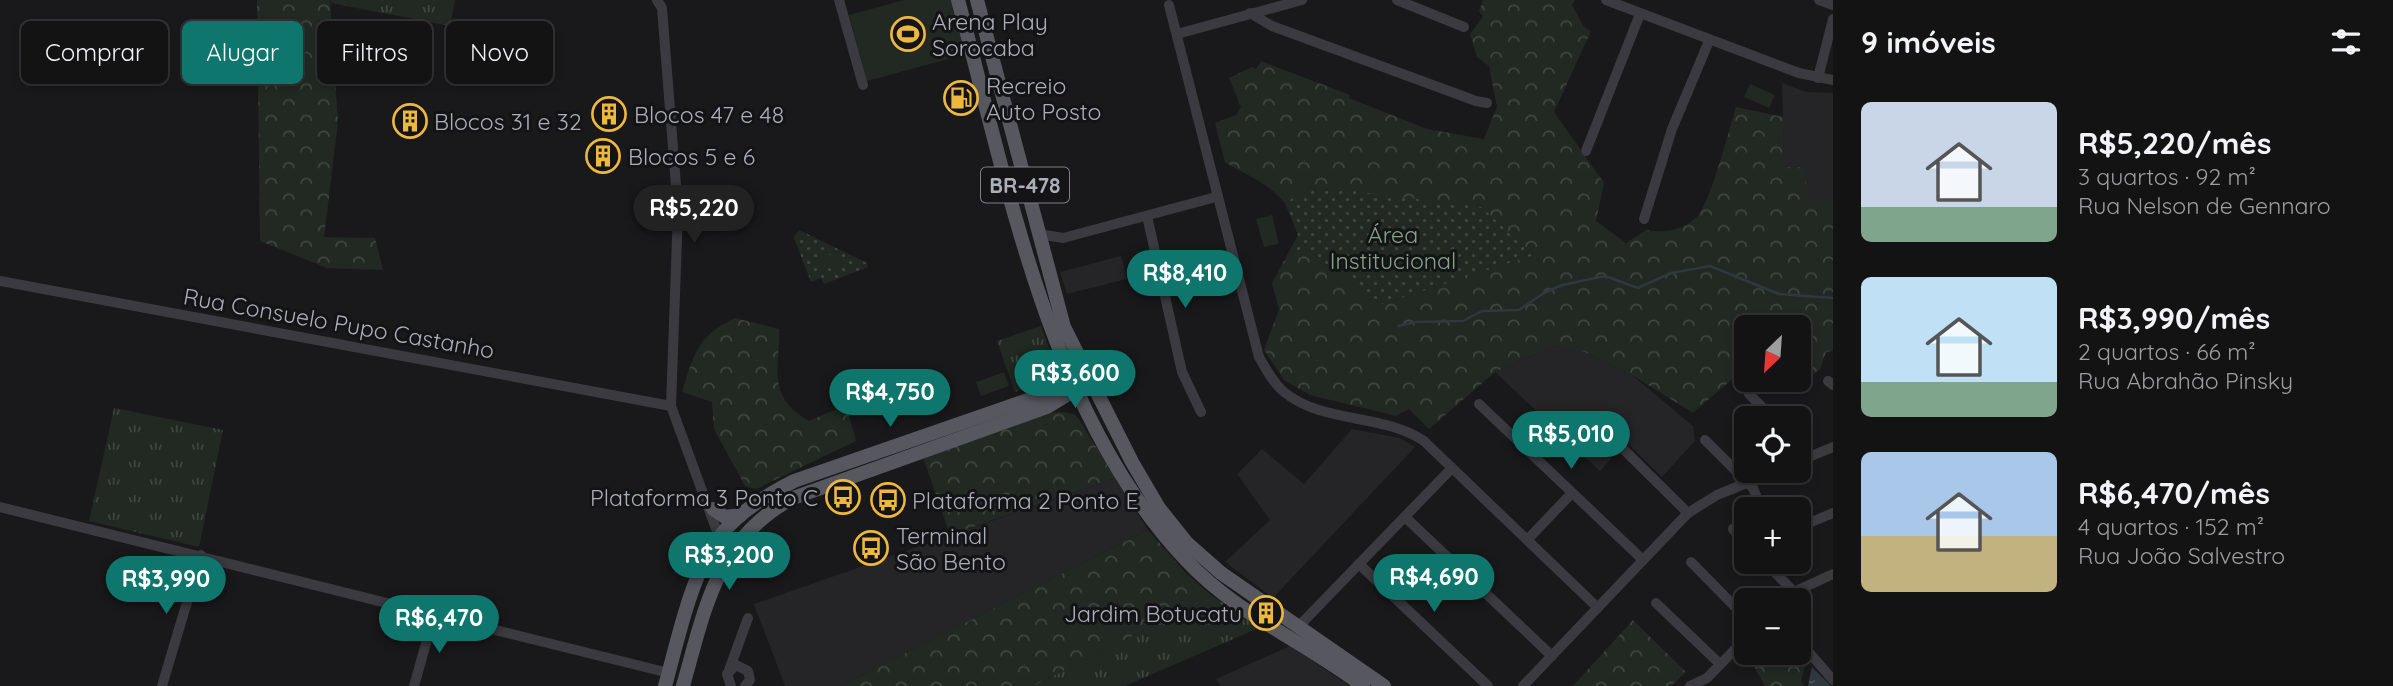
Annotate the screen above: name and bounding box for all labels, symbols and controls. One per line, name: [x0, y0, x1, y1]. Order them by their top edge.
place label: Arena Play Sorocaba: [932, 7, 1048, 62]
sports icon: Arena Play Sorocaba: [889, 15, 927, 53]
chip: Comprar: [21, 21, 168, 84]
chip: Alugar: [182, 21, 303, 84]
chip: Filtros: [317, 21, 432, 84]
chip: Novo: [446, 21, 553, 84]
text: 9 imóveis: [1861, 23, 1996, 61]
icon: filters: [2327, 23, 2365, 61]
place label: Recreio Auto Posto: [986, 71, 1101, 126]
fuel station icon: Recreio Auto Posto: [942, 79, 980, 117]
building icon: Blocos 47 e 48: [590, 95, 628, 133]
place label: Blocos 47 e 48: [634, 100, 784, 129]
building icon: Blocos 31 e 32: [391, 102, 429, 140]
place label: Blocos 31 e 32: [434, 107, 582, 136]
text: R$5,220/mês: [2078, 124, 2271, 162]
icon: home: [1917, 130, 2001, 214]
building icon: Blocos 5 e 6: [584, 137, 622, 175]
place label: Blocos 5 e 6: [628, 142, 755, 171]
text: 3 quartos · 92 m²: [2078, 162, 2256, 191]
road number: BR-478: [981, 168, 1069, 202]
pin: R$5,220: [629, 186, 759, 245]
text: Rua Nelson de Gennaro: [2078, 191, 2331, 220]
text: R$5,220: [649, 193, 739, 222]
park label: Área Institucional: [1330, 220, 1456, 275]
pin: R$8,410: [1120, 250, 1250, 310]
text: R$8,410: [1143, 258, 1227, 287]
street label: Rua Consuelo Pupo Castanho: [181, 281, 497, 365]
text: R$3,990/mês: [2078, 299, 2270, 337]
icon: home: [1917, 305, 2001, 389]
north arrow: [1734, 315, 1811, 392]
map controls: [1734, 315, 1811, 665]
text: 2 quartos · 66 m²: [2078, 337, 2256, 366]
pin: R$3,600: [1010, 350, 1140, 410]
text: R$3,600: [1030, 358, 1120, 387]
text: Rua Abrahão Pinsky: [2078, 366, 2293, 395]
pin: R$4,750: [825, 370, 955, 429]
text: R$4,750: [845, 377, 935, 406]
button: locate: [1734, 406, 1811, 483]
pin: R$5,010: [1506, 412, 1636, 471]
text: R$5,010: [1528, 419, 1614, 448]
text: R$6,470/mês: [2078, 474, 2270, 512]
bus stop icon: Plataforma 3 Ponto C: [824, 478, 862, 516]
icon: home: [1917, 480, 2001, 564]
bus stop icon: Plataforma 2 Ponto E: [869, 481, 907, 519]
place label: Plataforma 3 Ponto C: [590, 483, 818, 512]
place label: Plataforma 2 Ponto E: [912, 486, 1139, 515]
button: +: [1734, 497, 1811, 574]
text: 4 quartos · 152 m²: [2078, 512, 2264, 541]
place label: Terminal São Bento: [896, 521, 1006, 576]
bus stop icon: Terminal São Bento: [852, 529, 890, 567]
pin: R$3,200: [664, 532, 794, 592]
text: R$3,200: [684, 540, 774, 569]
text: Rua João Salvestro: [2078, 541, 2285, 570]
pin: R$4,690: [1369, 554, 1499, 614]
pin: R$3,990: [101, 556, 231, 616]
text: R$4,690: [1389, 562, 1479, 591]
text: R$3,990: [122, 564, 210, 593]
button: −: [1734, 588, 1811, 665]
building icon: Jardim Botucatu: [1247, 594, 1285, 632]
pin: R$6,470: [374, 596, 504, 655]
place label: Jardim Botucatu: [1064, 599, 1242, 628]
text: R$6,470: [395, 603, 483, 632]

